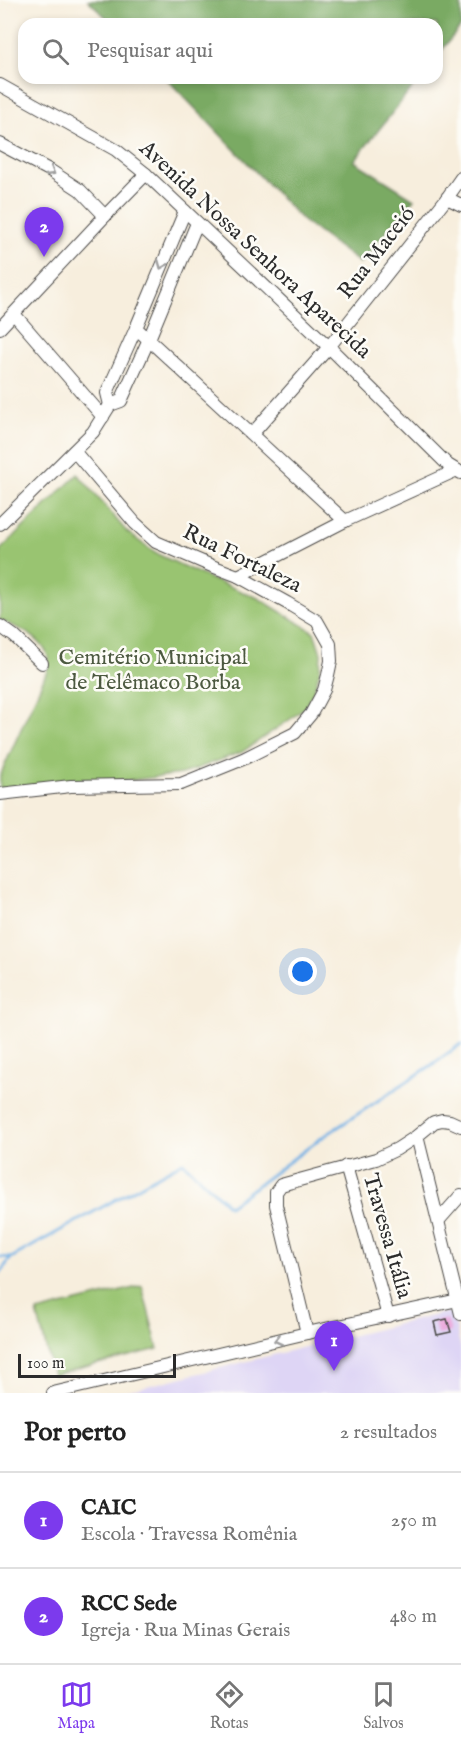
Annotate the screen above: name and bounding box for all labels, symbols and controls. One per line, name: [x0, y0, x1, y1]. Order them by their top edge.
search box: [18, 18, 443, 84]
icon: search: [39, 35, 72, 68]
text: Pesquisar aqui: [87, 37, 213, 65]
street label: Avenida Nossa Senhora Aparecida: [132, 134, 377, 365]
one-way arrow: [45, 165, 55, 176]
street label: Rua Maceió: [332, 201, 422, 305]
pin: 2: [24, 208, 63, 257]
one-way arrow: [157, 259, 169, 270]
street label: Rua Fortaleza: [178, 518, 306, 600]
park label: Cemitério Municipal de Telêmaco Borba: [59, 644, 247, 697]
your location: [288, 957, 317, 986]
street label: Travessa Itália: [356, 1170, 418, 1302]
pin: 1: [314, 1322, 354, 1371]
one-way arrow: [273, 1333, 283, 1346]
scale bar: [18, 1351, 176, 1378]
text: 100 m: [27, 1354, 64, 1374]
text: Por perto: [24, 1416, 126, 1449]
text: 2 resultados: [340, 1420, 437, 1445]
text: CAIC: [81, 1494, 136, 1522]
text: 1: [40, 1508, 47, 1533]
text: 250 m: [391, 1508, 437, 1533]
text: Escola · Travessa Romênia: [81, 1522, 297, 1547]
text: RCC Sede: [81, 1590, 177, 1618]
text: 2: [39, 1604, 48, 1629]
text: 480 m: [390, 1604, 437, 1629]
text: Igreja · Rua Minas Gerais: [81, 1618, 290, 1643]
tab: Mapa: [57, 1678, 95, 1734]
tab: Rotas: [210, 1678, 248, 1734]
tab: Salvos: [363, 1678, 404, 1734]

